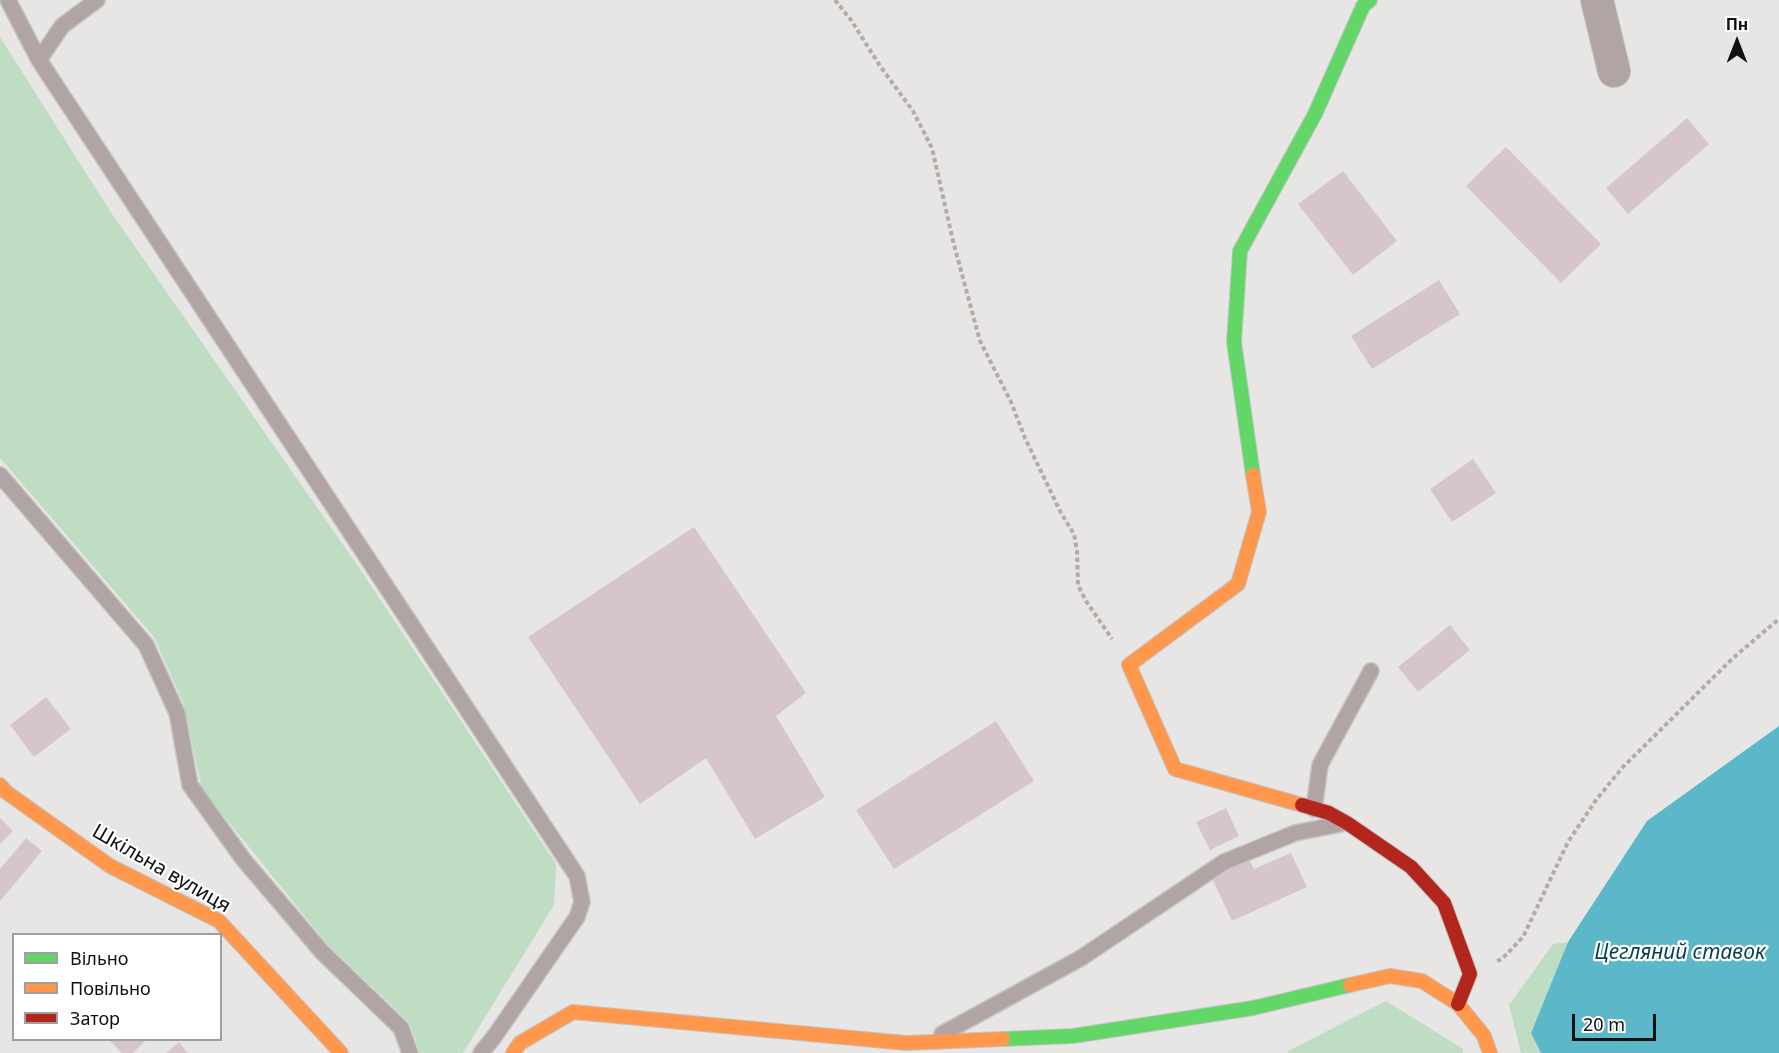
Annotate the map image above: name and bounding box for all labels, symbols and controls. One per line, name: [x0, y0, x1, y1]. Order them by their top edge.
north arrow: [1707, 12, 1767, 72]
text: Пн: [1726, 13, 1748, 35]
street label: Шкільна вулиця: [87, 820, 235, 918]
legend: [12, 933, 222, 1041]
water label: Цегляний ставок: [1594, 940, 1766, 966]
text: Вільно: [70, 946, 128, 970]
text: Повільно: [70, 976, 151, 1000]
scale bar: [1575, 1002, 1659, 1040]
text: Затор: [70, 1006, 120, 1030]
text: 20 m: [1583, 1012, 1625, 1036]

